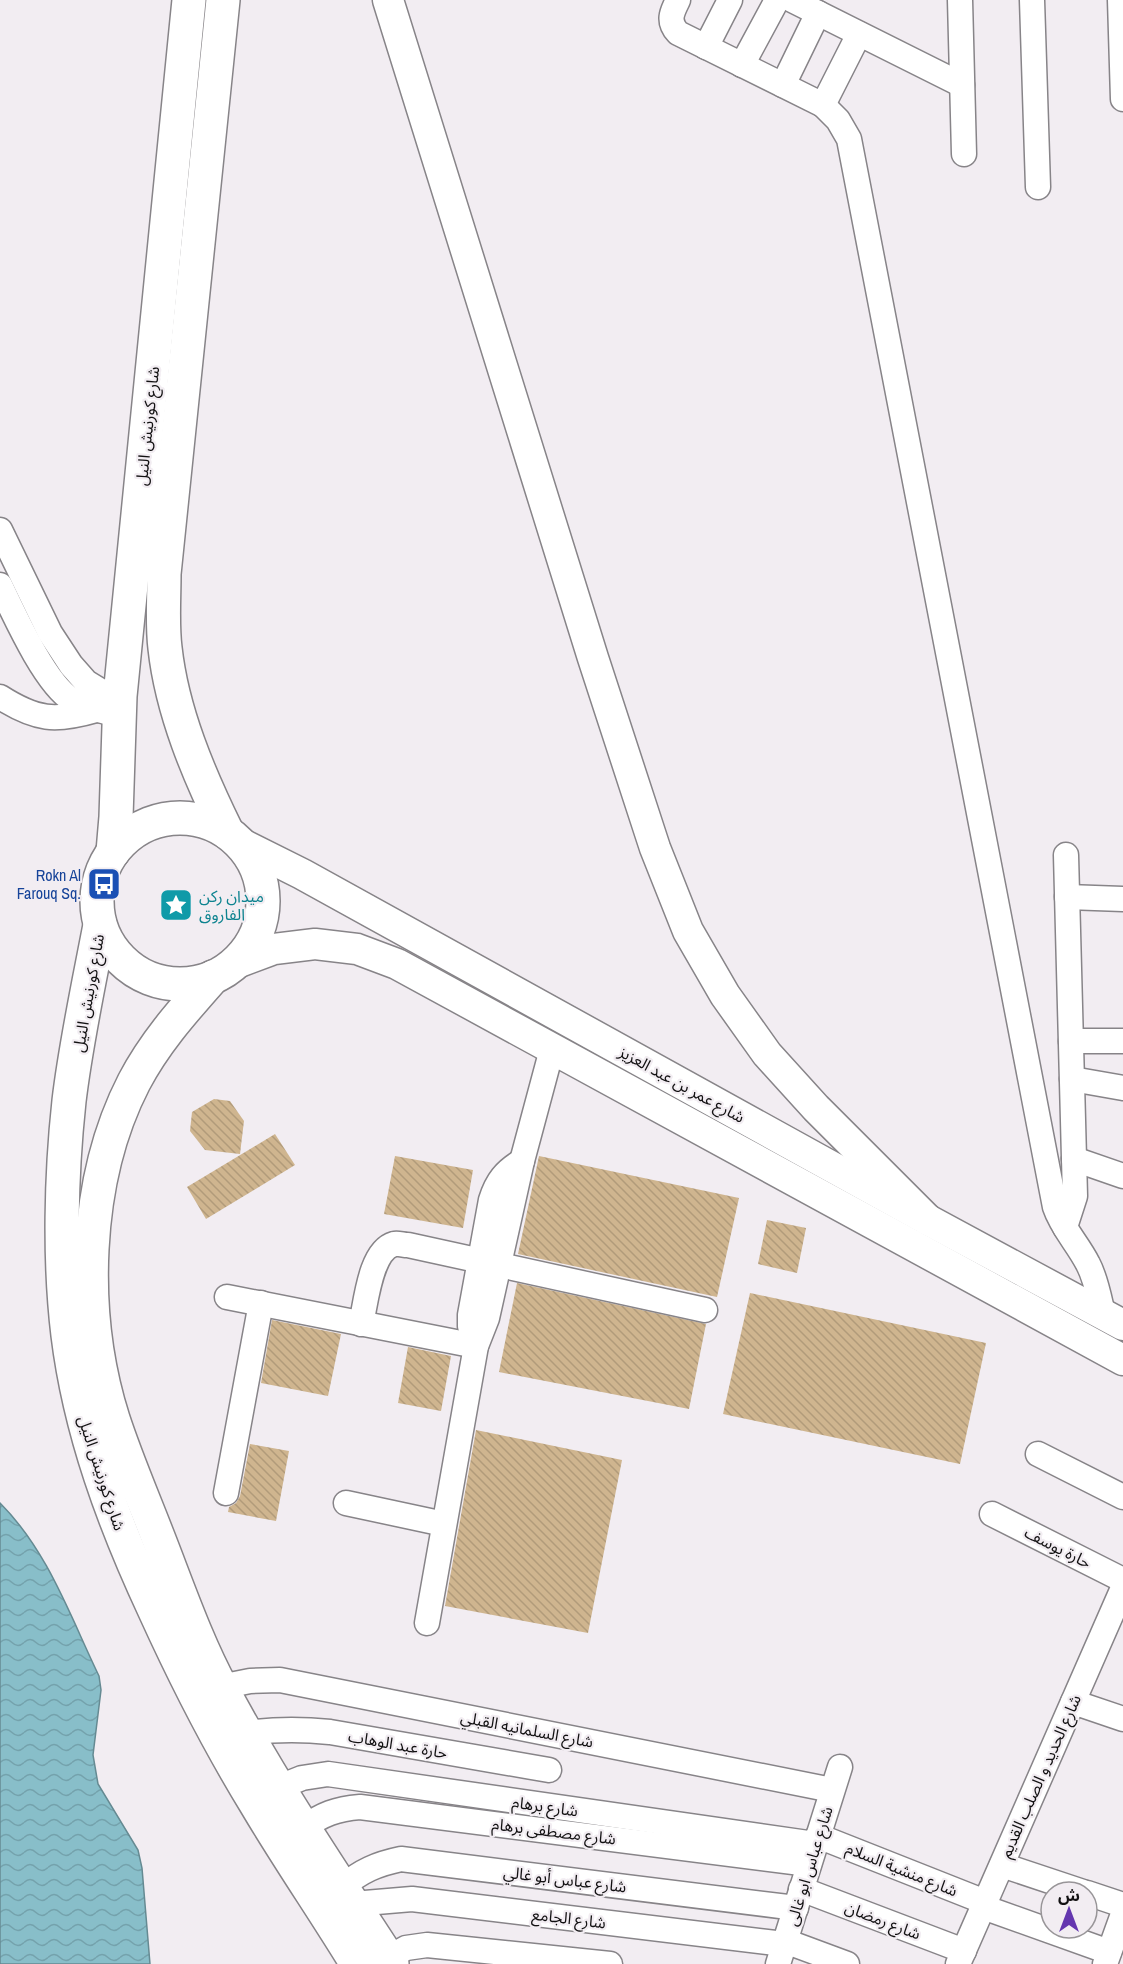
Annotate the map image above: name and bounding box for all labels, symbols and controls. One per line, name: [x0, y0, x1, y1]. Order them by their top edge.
street label: شارع كورنيش النيل: [130, 365, 166, 487]
place label: Rokn Al Farouq Sq.: [17, 864, 81, 904]
bus stop icon: Rokn Al Farouq Sq.: [86, 866, 122, 902]
place label: ميدان ركن الفاروق: [199, 885, 264, 925]
place icon: ميدان ركن الفاروق: [158, 887, 194, 923]
street label: شارع كورنيش النيل: [67, 932, 111, 1054]
street label: شارع عمر بن عبد العزيز: [613, 1040, 749, 1129]
street label: شارع كورنيش النيل: [71, 1413, 131, 1534]
street label: حارة يوسف: [1021, 1521, 1095, 1573]
street label: شارع الحديد و الصلب القديم: [994, 1691, 1088, 1862]
street label: شارع السلمانيه القبلي: [458, 1705, 595, 1755]
street label: حارة عبد الوهاب: [347, 1724, 449, 1764]
street label: شارع برهام: [510, 1790, 579, 1823]
street label: شارع عباس ابو غالى: [780, 1804, 840, 1929]
street label: شارع مصطفى برهام: [491, 1812, 617, 1852]
street label: شارع منشية السلام: [842, 1837, 961, 1903]
street label: شارع عباس أبو غالي: [502, 1861, 628, 1899]
north arrow: [1039, 1880, 1099, 1940]
text: ش: [1058, 1884, 1080, 1906]
street label: شارع رمضان: [841, 1896, 924, 1946]
street label: شارع الجامع: [530, 1903, 607, 1935]

